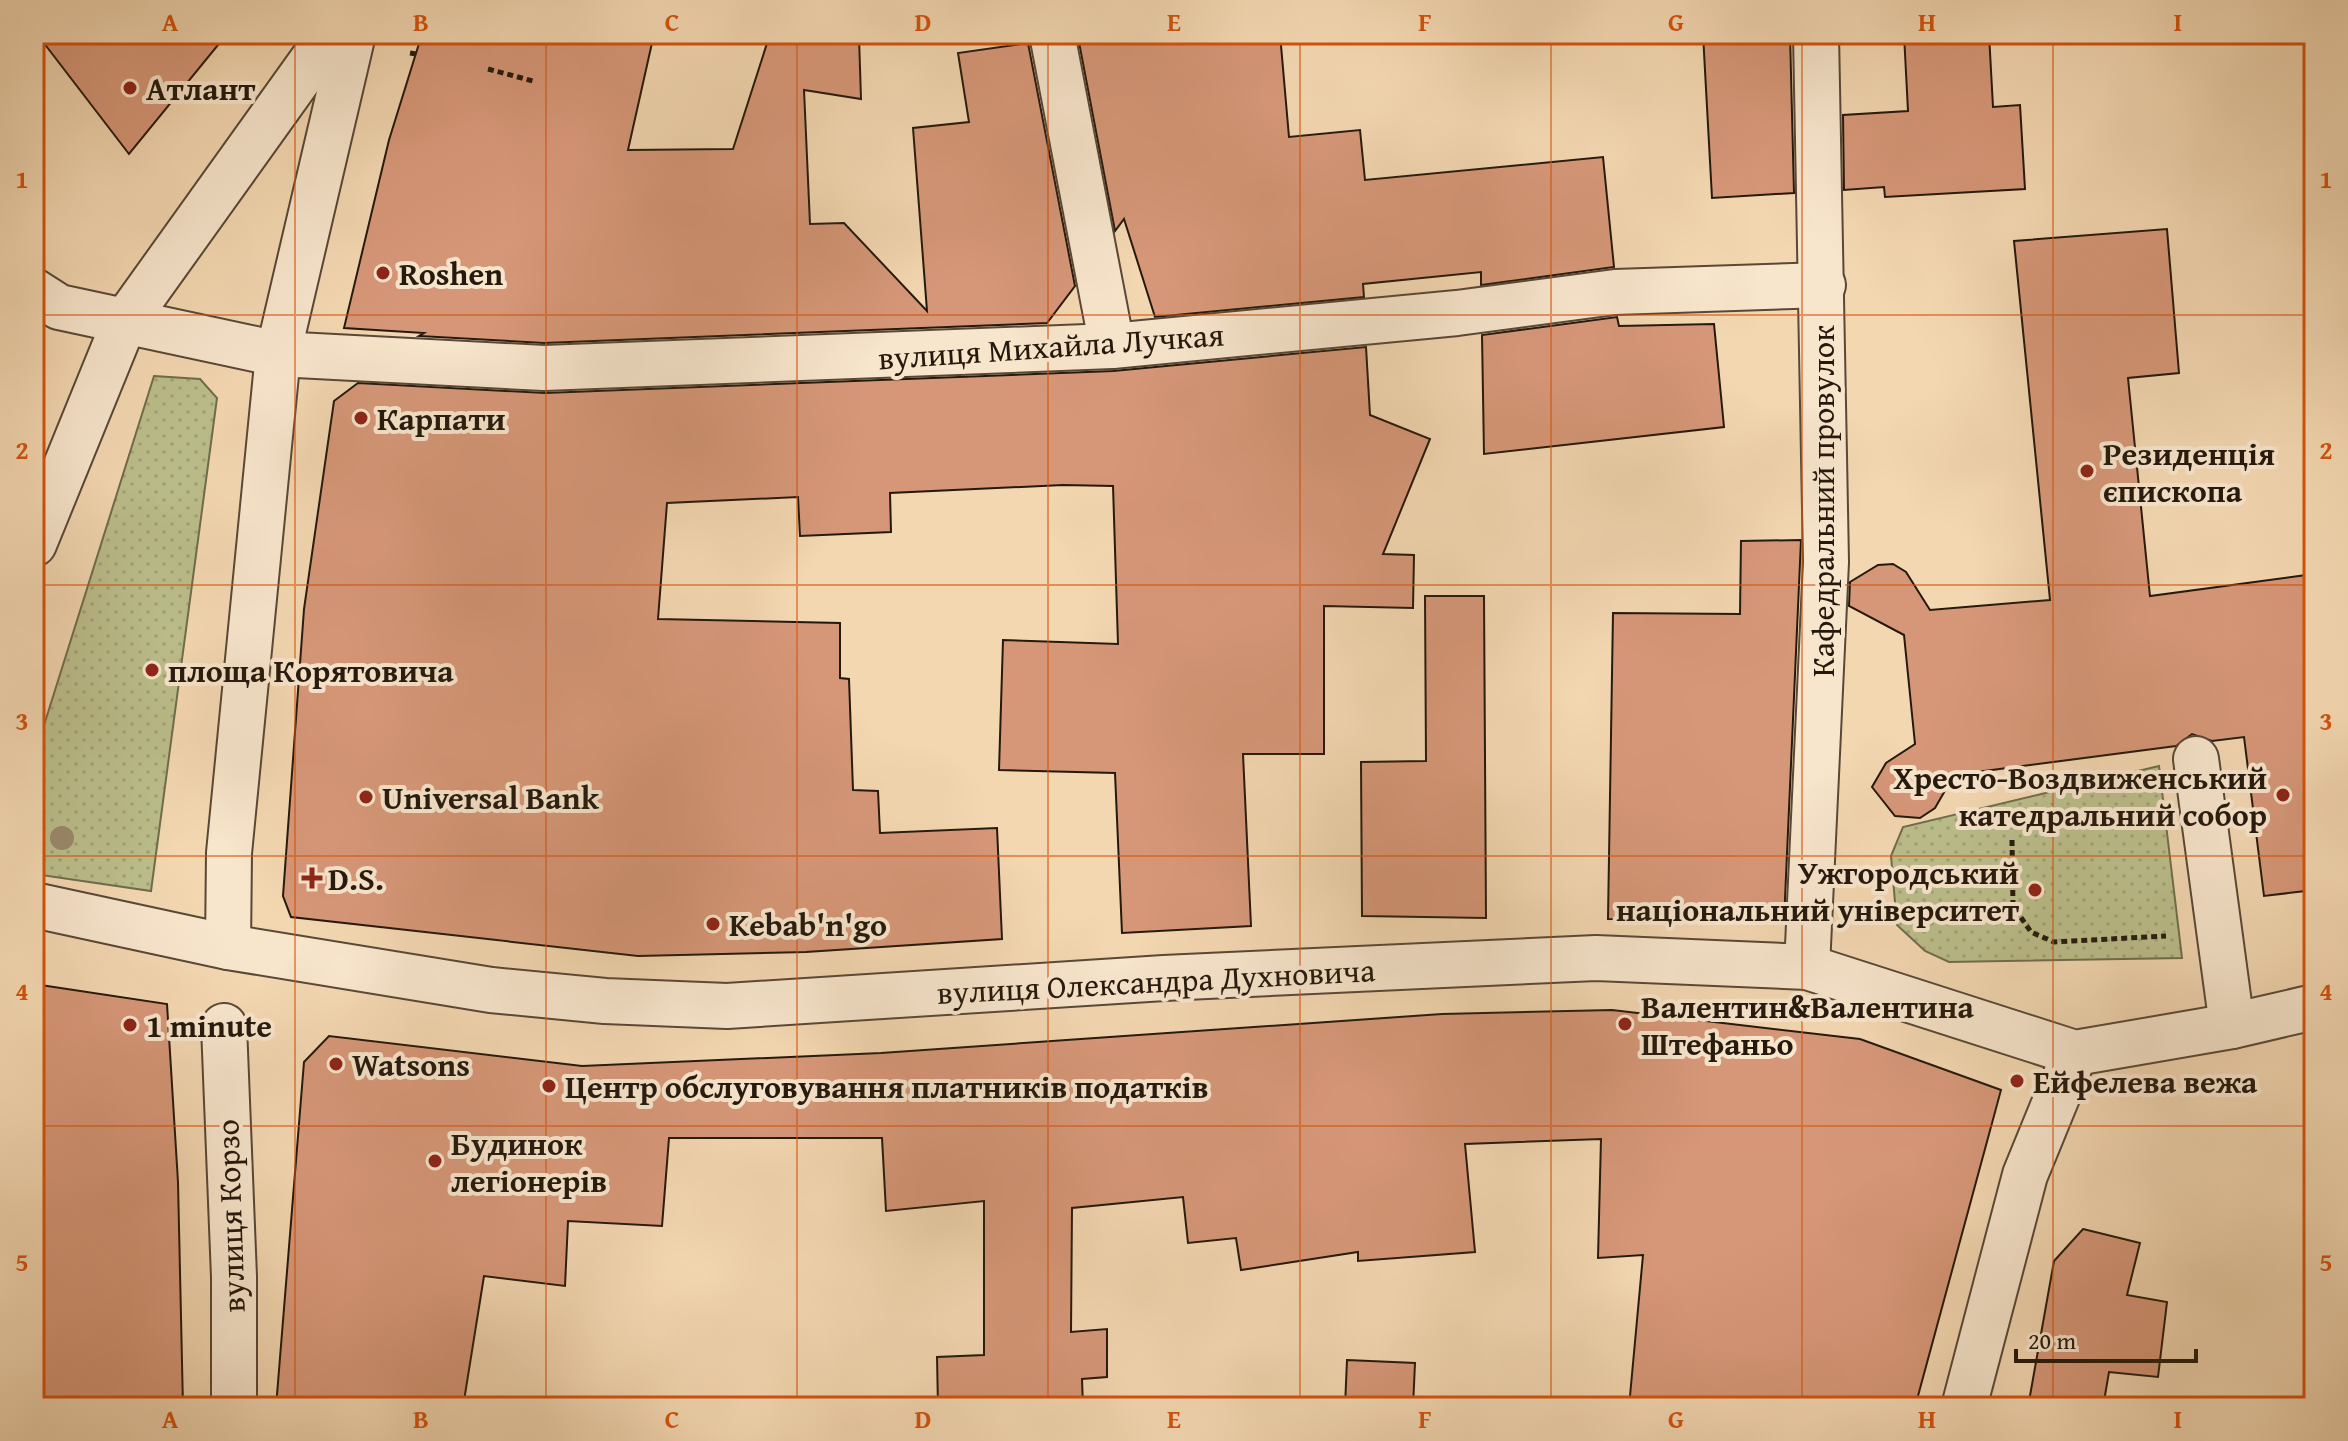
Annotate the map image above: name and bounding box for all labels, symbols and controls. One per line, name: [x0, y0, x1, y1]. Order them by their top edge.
text: A: [162, 2, 179, 41]
text: B: [413, 2, 429, 41]
text: C: [665, 2, 679, 41]
text: D: [915, 2, 931, 41]
text: E: [1167, 2, 1181, 41]
text: F: [1418, 2, 1432, 41]
text: G: [1668, 2, 1684, 41]
text: H: [1918, 2, 1936, 41]
text: I: [2174, 2, 2182, 41]
place label: Атлант: [146, 65, 256, 112]
marker: Атлант: [121, 79, 139, 97]
text: 1: [15, 159, 29, 198]
text: 1: [2319, 159, 2333, 198]
place label: Roshen: [399, 250, 503, 297]
marker: Roshen: [374, 264, 392, 282]
street label: вулиця Михайла Лучкая: [877, 310, 1225, 382]
street label: Кафедральний провулок: [1799, 325, 1846, 677]
place label: Карпати: [377, 395, 506, 442]
marker: Карпати: [352, 409, 370, 427]
text: 2: [15, 430, 29, 469]
place label: Резиденція єпископа: [2103, 430, 2275, 514]
text: 2: [2319, 430, 2333, 469]
marker: Резиденція єпископа: [2078, 462, 2096, 480]
place label: площа Корятовича: [168, 647, 454, 694]
marker: площа Корятовича: [143, 661, 161, 679]
text: 3: [15, 701, 29, 740]
text: 3: [2319, 701, 2333, 740]
place label: Хресто-Воздвиженський катедральний собор: [1893, 754, 2267, 838]
place label: Universal Bank: [382, 774, 600, 821]
marker: Хресто-Воздвиженський катедральний собор: [2274, 786, 2292, 804]
marker: Universal Bank: [357, 788, 375, 806]
place label: Ужгородський національний університет: [1616, 849, 2020, 933]
place label: D.S.: [328, 855, 384, 902]
marker: D.S.: [303, 869, 321, 887]
marker: Ужгородський національний університет: [2026, 881, 2044, 899]
place label: Kebab'n'go: [729, 901, 887, 948]
marker: Kebab'n'go: [704, 915, 722, 933]
street label: вулиця Олександра Духновича: [936, 946, 1377, 1016]
text: 4: [15, 971, 29, 1010]
text: 4: [2319, 971, 2333, 1010]
place label: Валентин&Валентина Штефаньо: [1641, 983, 1975, 1067]
place label: 1 minute: [146, 1002, 272, 1049]
marker: Валентин&Валентина Штефаньо: [1616, 1015, 1634, 1033]
marker: 1 minute: [121, 1016, 139, 1034]
place label: Watsons: [352, 1041, 470, 1088]
marker: Watsons: [327, 1055, 345, 1073]
place label: Ейфелева вежа: [2033, 1058, 2258, 1105]
place label: Центр обслуговування платників податків: [565, 1063, 1208, 1110]
marker: Ейфелева вежа: [2008, 1072, 2026, 1090]
marker: Центр обслуговування платників податків: [540, 1077, 558, 1095]
street label: вулиця Корзо: [203, 1119, 257, 1313]
place label: Будинок легіонерів: [451, 1120, 607, 1204]
marker: Будинок легіонерів: [426, 1152, 444, 1170]
text: 5: [15, 1242, 29, 1281]
text: 5: [2319, 1242, 2333, 1281]
scale bar: [2016, 1313, 2196, 1363]
text: 20 m: [2028, 1323, 2076, 1358]
text: A: [162, 1399, 179, 1438]
text: B: [413, 1399, 429, 1438]
text: C: [665, 1399, 679, 1438]
text: D: [915, 1399, 931, 1438]
text: E: [1167, 1399, 1181, 1438]
text: F: [1418, 1399, 1432, 1438]
text: G: [1668, 1399, 1684, 1438]
text: H: [1918, 1399, 1936, 1438]
text: I: [2174, 1399, 2182, 1438]

